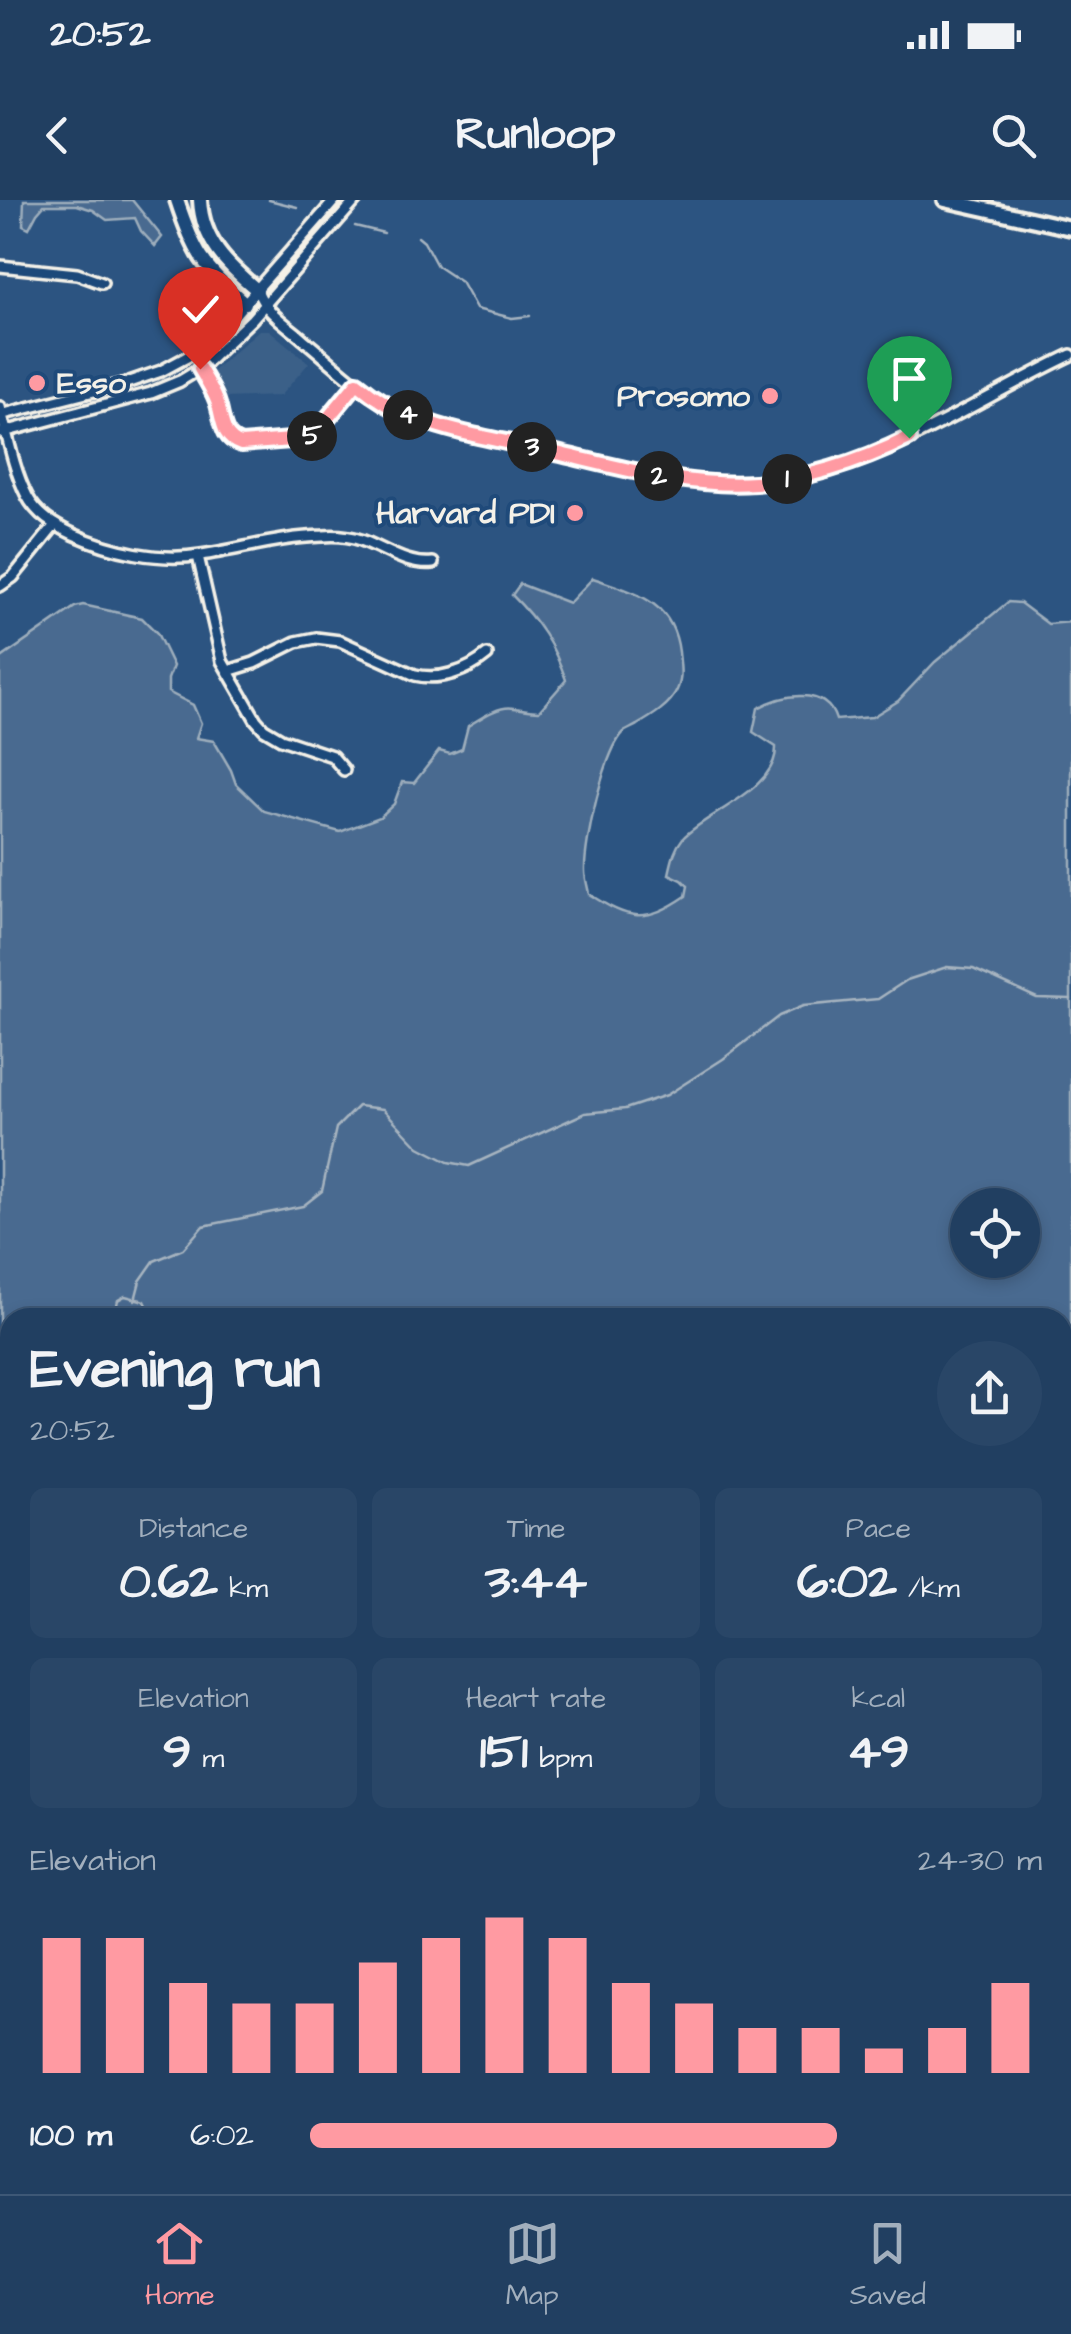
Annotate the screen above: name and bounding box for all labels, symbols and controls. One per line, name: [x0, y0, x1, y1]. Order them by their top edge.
text: 20:52: [50, 9, 151, 61]
text: Runloop: [455, 104, 616, 166]
icon: back: [30, 108, 85, 163]
icon: search: [986, 108, 1041, 163]
pin: [158, 267, 243, 370]
icon: check: [173, 282, 228, 337]
pin: [867, 336, 952, 439]
icon: arrive: [882, 351, 937, 406]
place label: Esso: [57, 361, 127, 406]
marker: Esso: [26, 372, 48, 394]
place label: Prosomo: [617, 374, 751, 419]
marker: Prosomo: [759, 385, 781, 407]
pin: 4: [383, 390, 433, 440]
text: 4: [398, 395, 418, 434]
pin: 5: [287, 411, 337, 461]
text: 5: [302, 416, 322, 455]
pin: 3: [507, 422, 557, 472]
text: 3: [525, 427, 539, 466]
pin: 2: [634, 451, 684, 501]
pin: 1: [762, 454, 812, 504]
text: 2: [651, 456, 667, 495]
text: 1: [785, 459, 789, 498]
place label: Harvard PDI: [376, 491, 555, 536]
marker: Harvard PDI: [564, 502, 586, 524]
map controls: [950, 1188, 1040, 1278]
button: locate: [950, 1188, 1040, 1278]
text: Evening run: [30, 1332, 320, 1408]
button: share: [937, 1341, 1042, 1446]
text: 20:52: [30, 1408, 115, 1453]
text: Distance: [139, 1509, 248, 1548]
text: Time: [507, 1509, 565, 1548]
text: Pace: [846, 1509, 911, 1548]
text: 0.62: [119, 1548, 218, 1617]
text: 3:44: [485, 1548, 587, 1617]
text: 6:02: [797, 1548, 897, 1617]
text: km: [218, 1569, 268, 1608]
text: /km: [897, 1569, 960, 1608]
text: Elevation: [139, 1679, 249, 1718]
text: Heart rate: [466, 1679, 606, 1718]
text: kcal: [852, 1679, 905, 1718]
text: 9: [163, 1718, 191, 1787]
text: 151: [480, 1718, 528, 1787]
text: 49: [847, 1718, 910, 1787]
text: m: [191, 1739, 224, 1778]
text: bpm: [528, 1739, 592, 1778]
text: Elevation: [30, 1838, 156, 1883]
text: 24–30 m: [918, 1838, 1042, 1883]
text: 100 m: [30, 2113, 112, 2158]
text: 6:02: [190, 2113, 254, 2158]
tab: Home: [145, 2216, 215, 2315]
tab: Map: [505, 2216, 560, 2315]
tab: Saved: [850, 2216, 926, 2315]

